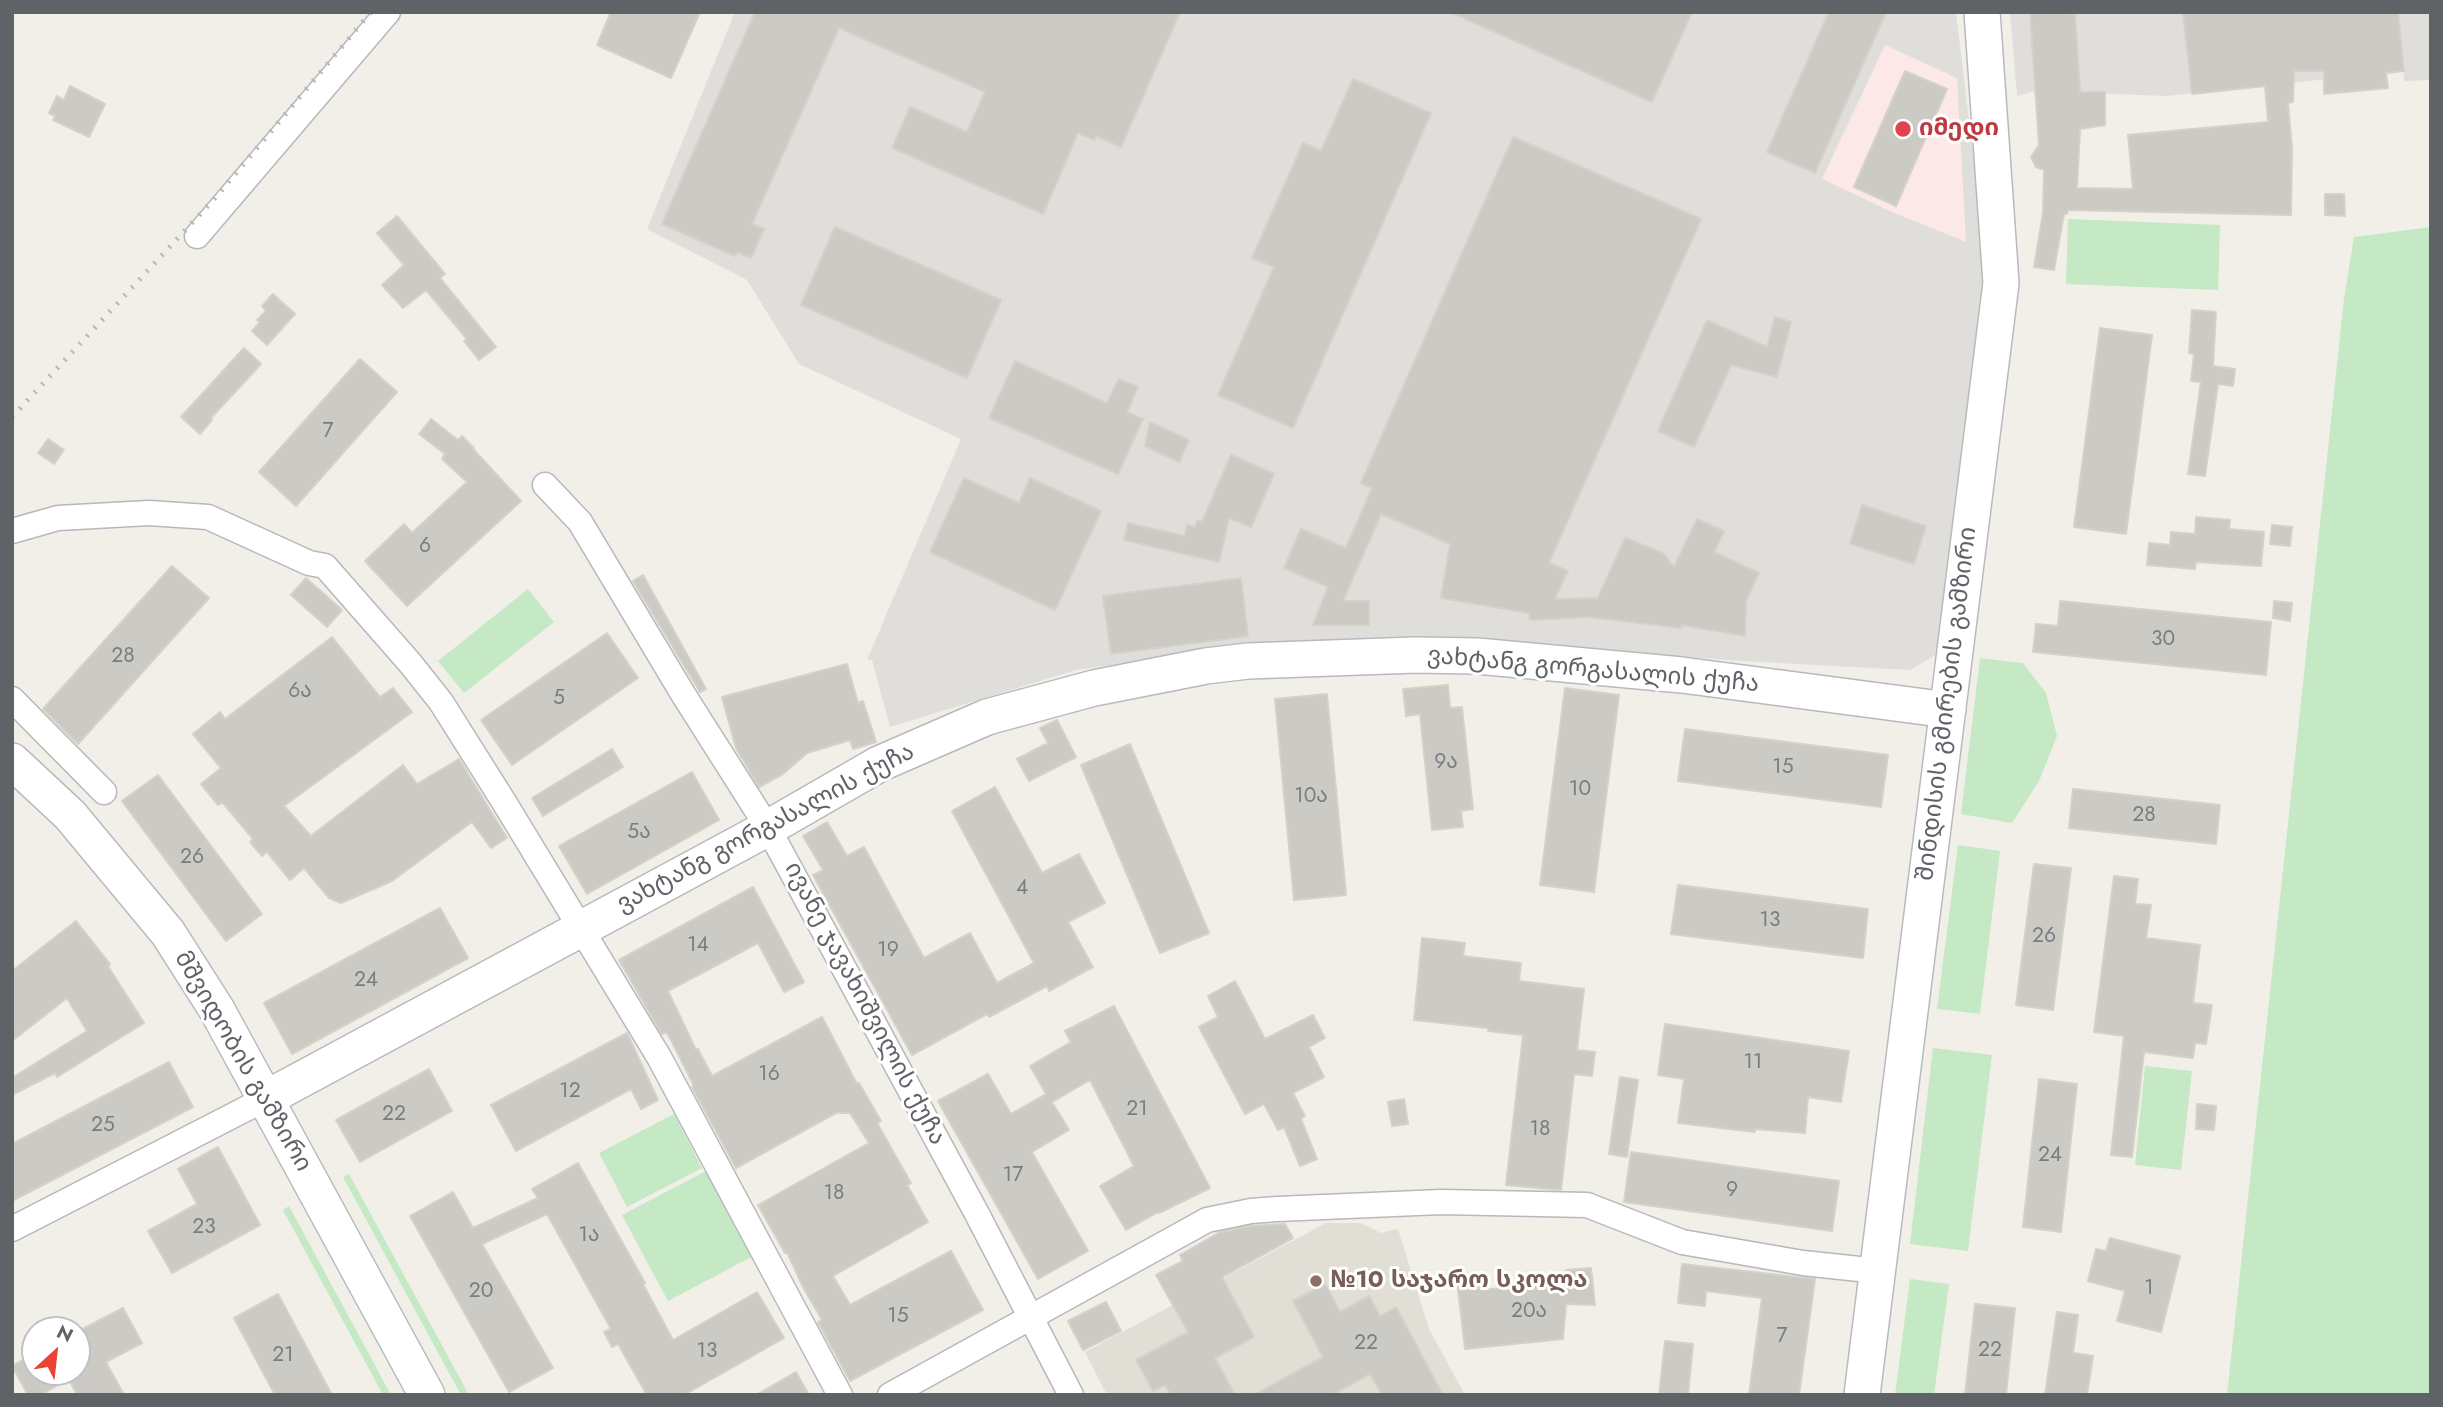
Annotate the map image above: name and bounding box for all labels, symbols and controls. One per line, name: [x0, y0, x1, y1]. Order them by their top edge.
place label: იმედი: [1919, 115, 1999, 143]
marker: იმედი: [1893, 119, 1913, 139]
house number: 7: [322, 419, 334, 445]
street label: შინდისის გმირების გამზირი: [1912, 525, 1984, 883]
house number: 6: [419, 534, 431, 560]
house number: 30: [2151, 627, 2175, 653]
street label: ვახტანგ გორგასალის ქუჩა: [1426, 642, 1760, 700]
house number: 28: [111, 644, 135, 670]
house number: 6ა: [288, 679, 312, 705]
house number: 5: [553, 686, 565, 712]
street label: ვახტანგ გორგასალის ქუჩა: [612, 738, 920, 920]
house number: 9ა: [1434, 750, 1458, 776]
house number: 15: [1772, 755, 1794, 781]
house number: 10: [1569, 777, 1591, 803]
house number: 10ა: [1294, 784, 1328, 810]
house number: 28: [2132, 803, 2156, 829]
house number: 5ა: [627, 820, 651, 846]
house number: 26: [180, 845, 204, 871]
street label: ივანე ჯავახიშვილის ქუჩა: [777, 858, 951, 1150]
house number: 4: [1016, 876, 1028, 902]
house number: 13: [1760, 908, 1780, 934]
house number: 26: [2032, 924, 2056, 950]
house number: 14: [687, 933, 709, 959]
house number: 19: [877, 938, 899, 964]
street label: მშვიდობის გამზირი: [167, 947, 317, 1177]
house number: 24: [354, 968, 378, 994]
house number: 11: [1744, 1050, 1762, 1076]
house number: 16: [758, 1062, 780, 1088]
house number: 12: [559, 1079, 581, 1105]
house number: 21: [1126, 1097, 1148, 1123]
house number: 22: [382, 1102, 406, 1128]
house number: 25: [91, 1113, 115, 1139]
house number: 18: [1530, 1117, 1550, 1143]
house number: 24: [2038, 1143, 2062, 1169]
house number: 17: [1003, 1163, 1023, 1189]
house number: 9: [1726, 1178, 1738, 1204]
house number: 18: [824, 1181, 844, 1207]
house number: 23: [192, 1215, 216, 1241]
house number: 1ა: [579, 1223, 599, 1249]
place label: №10 საჯარო სკოლა: [1330, 1267, 1587, 1295]
marker: №10 საჯარო სკოლა: [1308, 1273, 1324, 1289]
house number: 1: [2144, 1276, 2154, 1302]
house number: 20: [469, 1279, 493, 1305]
house number: 20ა: [1511, 1299, 1547, 1325]
house number: 15: [887, 1304, 909, 1330]
north arrow: [21, 1316, 91, 1386]
text: N: [52, 1318, 78, 1349]
house number: 7: [1776, 1324, 1788, 1350]
house number: 22: [1354, 1331, 1378, 1357]
house number: 22: [1978, 1338, 2002, 1364]
house number: 13: [697, 1339, 717, 1365]
house number: 21: [272, 1343, 294, 1369]

